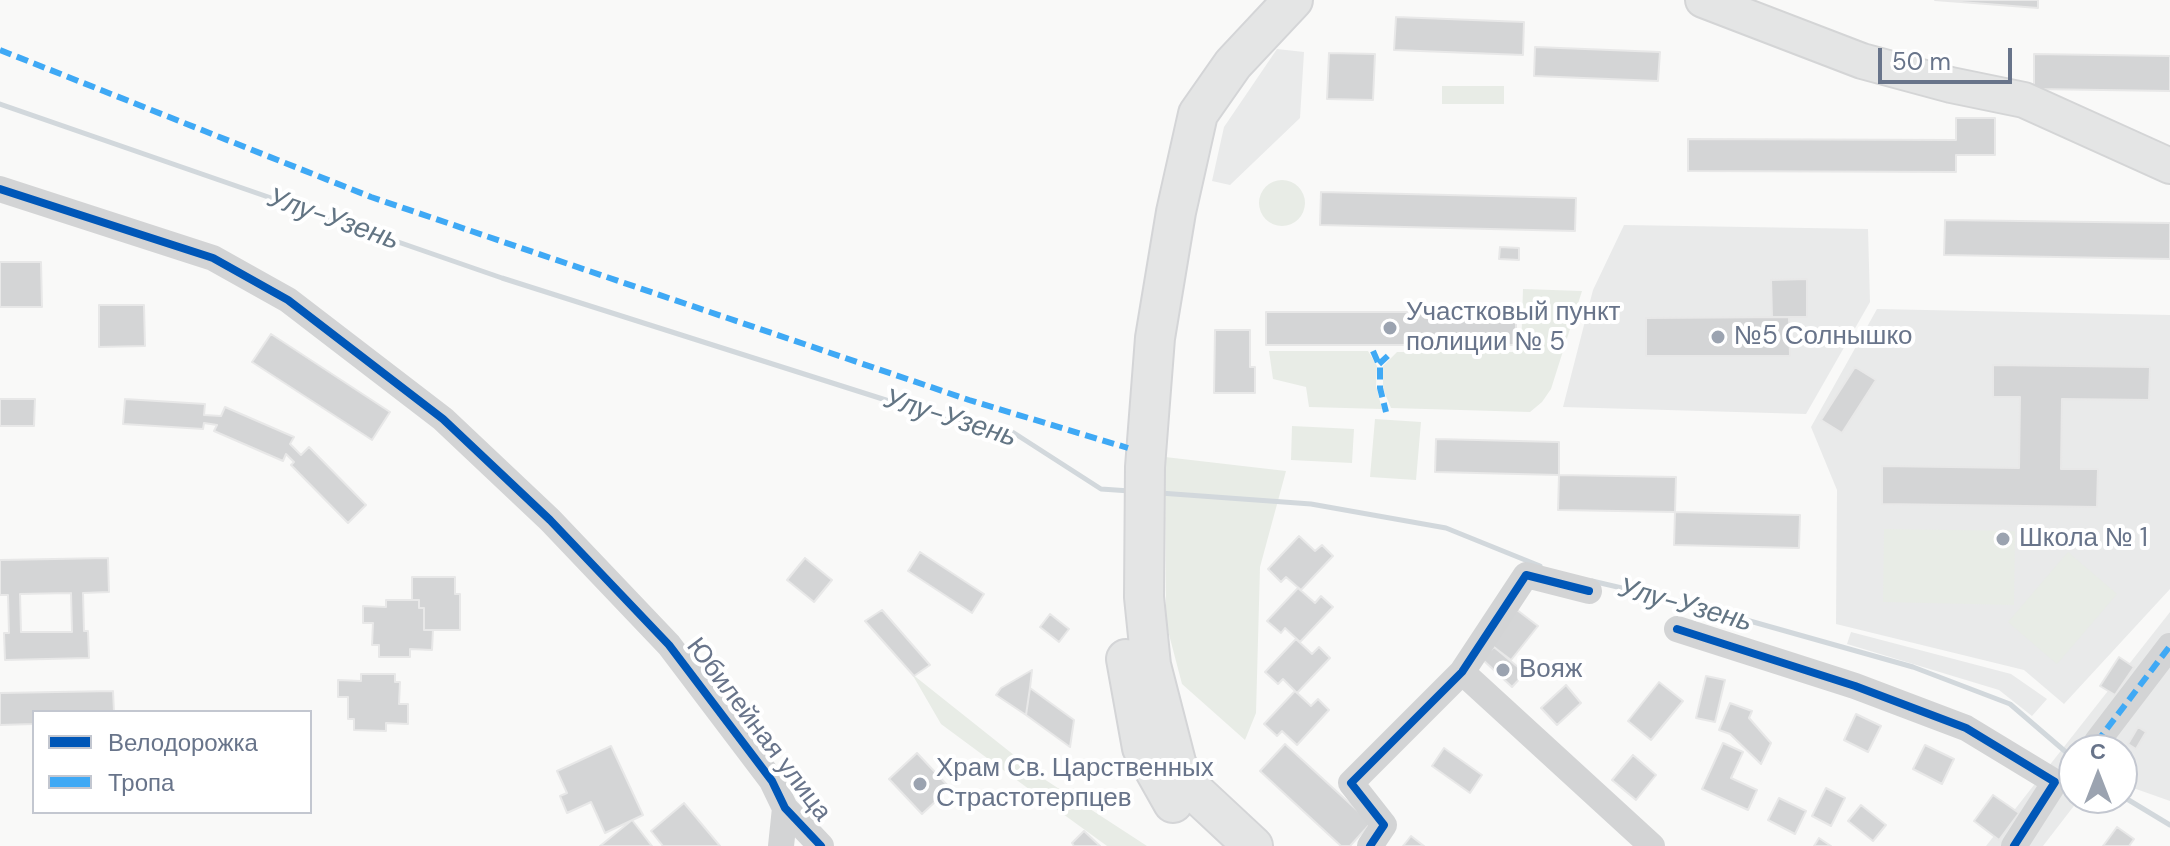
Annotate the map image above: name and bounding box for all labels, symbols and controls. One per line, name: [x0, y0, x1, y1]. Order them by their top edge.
scale bar: [1882, 32, 2016, 82]
text: 50 m: [1892, 46, 1951, 77]
water label: Улу-Узень: [263, 182, 403, 258]
place label: Участковый пункт полиции № 5: [1406, 297, 1621, 358]
marker: Участковый пункт полиции № 5: [1381, 319, 1399, 337]
place label: №5 Солнышко: [1734, 321, 1913, 353]
marker: №5 Солнышко: [1709, 328, 1727, 346]
water label: Улу-Узень: [880, 383, 1020, 455]
place label: Школа № 1: [2019, 523, 2148, 555]
marker: Школа № 1: [1994, 530, 2012, 548]
water label: Улу-Узень: [1615, 572, 1755, 640]
street label: Юбилейная улица: [679, 632, 837, 828]
place label: Вояж: [1519, 654, 1582, 686]
marker: Вояж: [1494, 661, 1512, 679]
legend: [32, 710, 312, 814]
text: Велодорожка: [108, 727, 258, 758]
north arrow: [2058, 734, 2138, 814]
text: С: [2090, 737, 2106, 766]
place label: Храм Св. Царственных Страстотерпцев: [936, 753, 1214, 814]
text: Тропа: [108, 767, 174, 798]
marker: Храм Св. Царственных Страстотерпцев: [911, 775, 929, 793]

